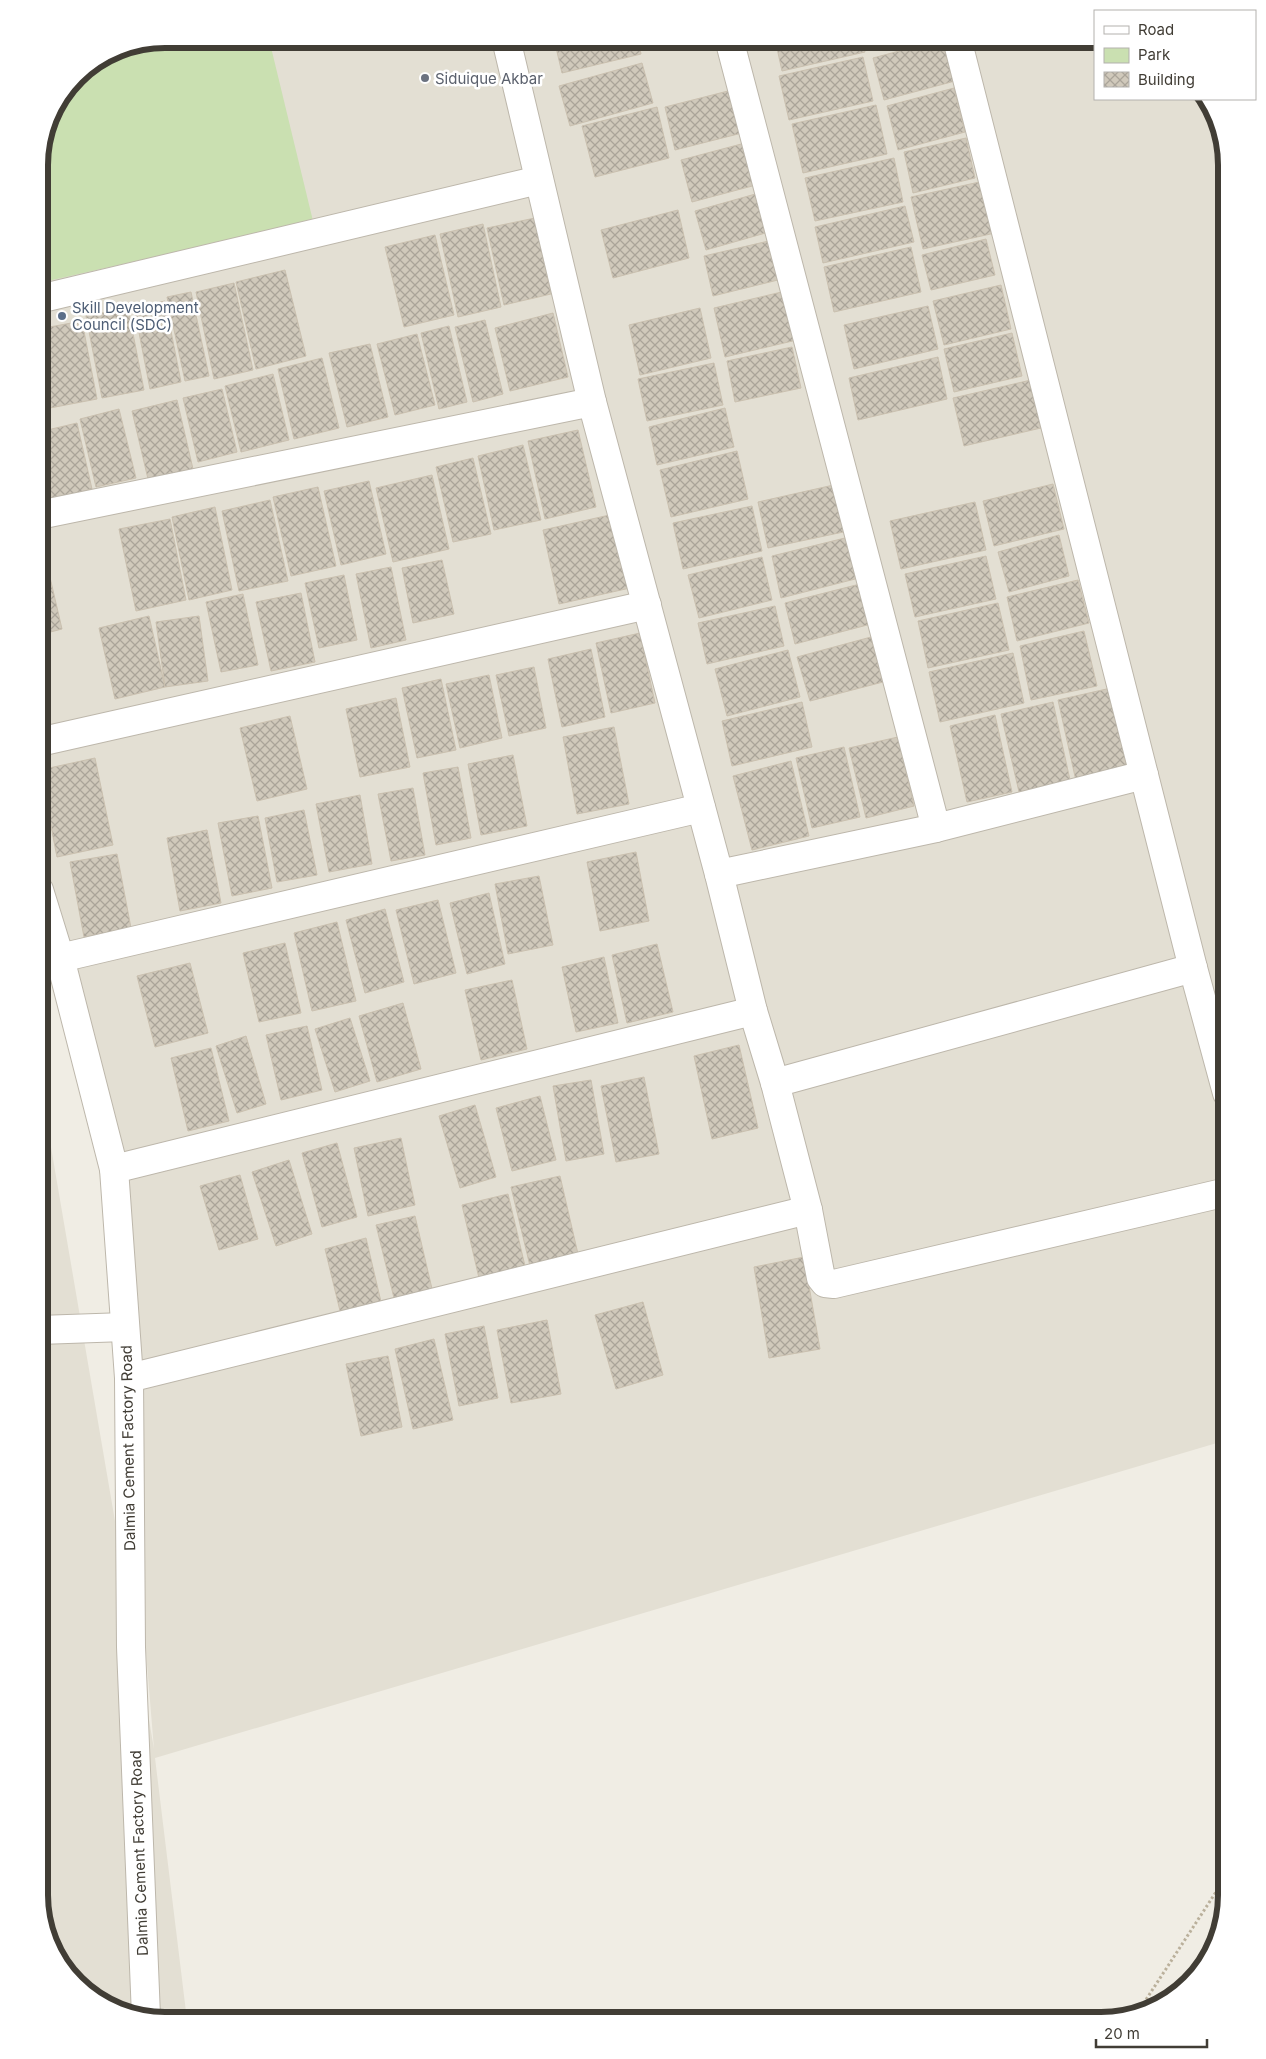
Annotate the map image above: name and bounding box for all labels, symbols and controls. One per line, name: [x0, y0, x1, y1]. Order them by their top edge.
legend: [1094, 10, 1256, 100]
text: Road: [1138, 20, 1174, 39]
text: Park: [1138, 45, 1171, 64]
place label: Siduique Akbar: [435, 69, 543, 88]
text: Building: [1138, 70, 1195, 89]
marker: Siduique Akbar: [419, 72, 431, 84]
place label: Skill Development Council (SDC): [72, 298, 199, 334]
marker: Skill Development Council (SDC): [56, 310, 68, 322]
street label: Dalmia Cement Factory Road: [117, 1345, 139, 1551]
street label: Dalmia Cement Factory Road: [126, 1750, 152, 1956]
scale bar: [1096, 2016, 1207, 2048]
text: 20 m: [1104, 2024, 1140, 2043]

